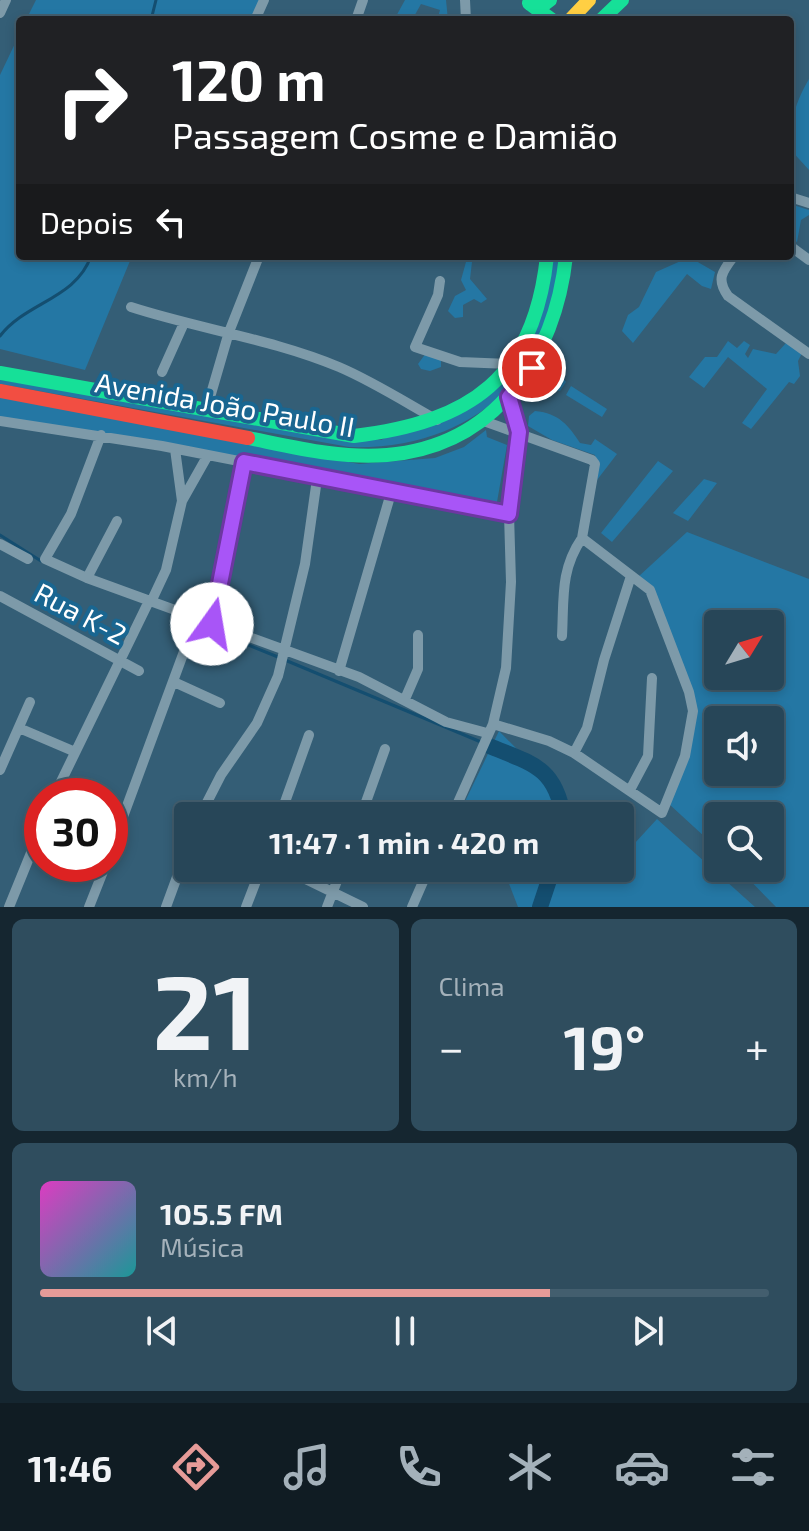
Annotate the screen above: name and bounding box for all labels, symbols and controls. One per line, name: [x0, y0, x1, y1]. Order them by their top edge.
text: 120 m: [172, 45, 326, 112]
icon: right: [40, 48, 144, 152]
text: Passagem Cosme e Damião: [172, 113, 618, 156]
icon: left: [149, 200, 193, 244]
text: Depois: [40, 204, 133, 240]
pin: [498, 334, 566, 402]
icon: arrive: [510, 346, 554, 390]
street label: Avenida João Paulo II: [93, 364, 357, 444]
street label: Rua K-2: [29, 575, 133, 651]
position arrow: [170, 582, 254, 666]
north arrow: [704, 610, 784, 690]
map controls: [704, 610, 784, 882]
button: sound: [704, 706, 784, 786]
speed limit sign: 30: [24, 778, 128, 882]
button: search: [704, 802, 784, 882]
text: 11:47 · 1 min · 420 m: [269, 824, 539, 860]
text: 21: [153, 946, 258, 1071]
text: Clima: [439, 970, 505, 1001]
text: 19°: [564, 1010, 645, 1082]
text: −: [439, 1020, 464, 1073]
text: +: [745, 1020, 769, 1073]
text: km/h: [173, 1061, 238, 1092]
text: 105.5 FM: [160, 1195, 283, 1231]
text: Música: [160, 1231, 244, 1262]
icon: previous: [140, 1309, 184, 1353]
icon: pause: [383, 1309, 427, 1353]
icon: next: [626, 1309, 670, 1353]
icon: directions: [168, 1439, 224, 1495]
icon: music: [279, 1439, 335, 1495]
icon: phone: [391, 1439, 447, 1495]
icon: climate: [502, 1439, 558, 1495]
icon: car: [614, 1439, 670, 1495]
icon: filters: [725, 1439, 781, 1495]
text: 11:46: [28, 1446, 112, 1489]

